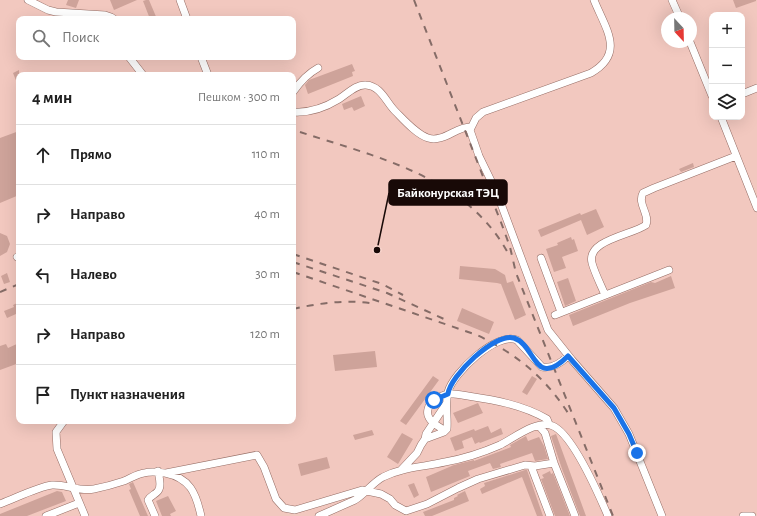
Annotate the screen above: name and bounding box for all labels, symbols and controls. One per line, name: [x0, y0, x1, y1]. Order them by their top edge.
north arrow: [661, 12, 697, 48]
map controls: [709, 12, 745, 120]
button: +: [709, 12, 745, 48]
search box: [16, 16, 296, 60]
icon: search: [30, 27, 52, 49]
text: Поиск: [62, 30, 100, 45]
button: −: [709, 48, 745, 84]
button: layers: [709, 84, 745, 120]
text: 4 мин: [32, 89, 72, 106]
text: Пешком · 300 m: [198, 91, 280, 104]
icon: ahead: [32, 144, 54, 166]
text: Прямо: [70, 147, 112, 162]
text: 110 m: [252, 148, 280, 161]
callout: Байконурская ТЭЦ: [389, 180, 507, 205]
text: Байконурская ТЭЦ: [397, 187, 499, 200]
icon: right: [32, 204, 54, 226]
text: Направо: [70, 207, 125, 222]
text: 40 m: [254, 208, 280, 221]
icon: left: [32, 264, 54, 286]
text: Налево: [70, 267, 117, 282]
text: 30 m: [255, 268, 280, 281]
icon: right: [32, 324, 54, 346]
text: Направо: [70, 327, 125, 342]
text: 120 m: [250, 328, 280, 341]
icon: arrive: [32, 384, 54, 406]
text: Пункт назначения: [70, 387, 185, 402]
route start: [425, 391, 443, 409]
route end: [628, 444, 646, 462]

